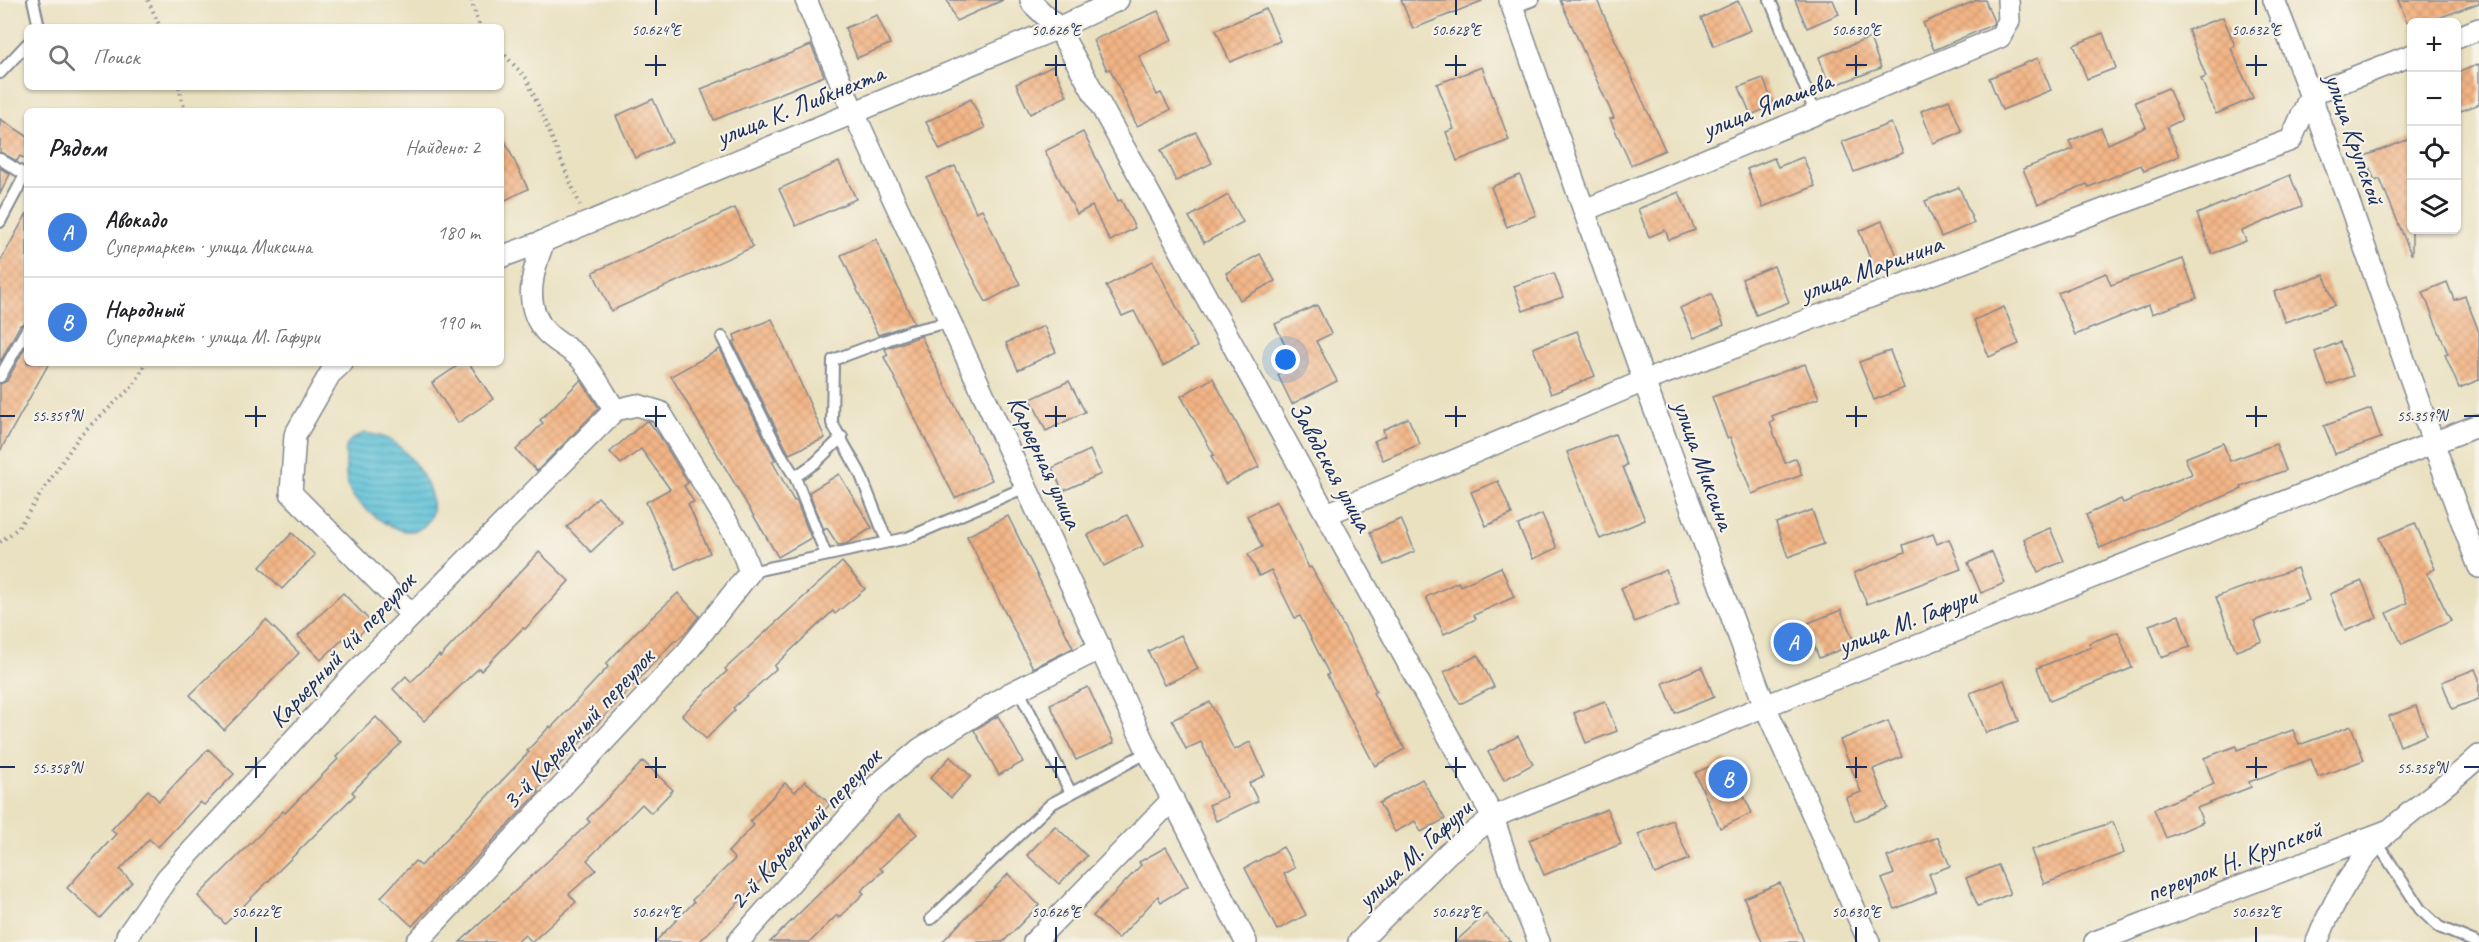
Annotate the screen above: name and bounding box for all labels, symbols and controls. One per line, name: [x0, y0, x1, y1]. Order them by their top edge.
map controls: [2407, 18, 2461, 234]
button: +: [2407, 18, 2461, 72]
text: 50.624°E: [632, 21, 683, 40]
text: 50.626°E: [1032, 21, 1083, 40]
text: 50.628°E: [1432, 21, 1483, 40]
text: 50.630°E: [1832, 21, 1883, 40]
text: 50.632°E: [2232, 21, 2283, 40]
search box: [24, 24, 504, 90]
icon: search: [45, 41, 78, 74]
text: Поиск: [93, 43, 139, 71]
street label: улица К. Либкнехта: [709, 55, 891, 154]
street label: улица Ямашева: [1695, 63, 1839, 147]
street label: улица Крупской: [2317, 67, 2394, 211]
button: −: [2407, 72, 2461, 126]
button: locate: [2407, 126, 2461, 180]
text: Рядом: [48, 131, 106, 164]
text: Найдено: 2: [405, 135, 480, 160]
button: layers: [2407, 180, 2461, 234]
text: Авокадо: [105, 206, 167, 234]
text: A: [62, 220, 73, 245]
text: 180 m: [437, 220, 480, 245]
street label: улица Маринина: [1793, 226, 1948, 310]
text: Супермаркет · улица Миксина: [105, 234, 312, 259]
text: Народный: [105, 296, 184, 324]
text: B: [62, 310, 73, 335]
text: 190 m: [437, 310, 480, 335]
text: Супермаркет · улица М. Гафури: [105, 324, 319, 349]
your location: [1271, 345, 1300, 374]
street label: Карьерная улица: [1000, 390, 1091, 535]
street label: улица Миксина: [1665, 394, 1743, 536]
street label: Заводская улица: [1282, 395, 1381, 538]
text: 55.359°N: [32, 407, 85, 426]
text: 55.359°N: [2397, 407, 2450, 426]
street label: Карьерный 4й переулок: [261, 564, 424, 735]
street label: улица М. Гафури: [1831, 579, 1983, 663]
pin: A: [1774, 620, 1812, 664]
street label: 3-й Карьерный переулок: [495, 639, 663, 817]
street label: 2-й Карьерный переулок: [722, 739, 890, 917]
pin: B: [1708, 756, 1748, 802]
text: 55.358°N: [32, 759, 85, 778]
text: 55.358°N: [2397, 759, 2450, 778]
street label: улица М. Гафури: [1348, 791, 1480, 917]
street label: переулок Н. Крупской: [2141, 812, 2329, 910]
text: 50.622°E: [232, 903, 283, 922]
text: 50.624°E: [632, 903, 683, 922]
text: 50.626°E: [1032, 903, 1083, 922]
text: 50.628°E: [1432, 903, 1483, 922]
text: 50.630°E: [1832, 903, 1883, 922]
text: 50.632°E: [2232, 903, 2283, 922]

